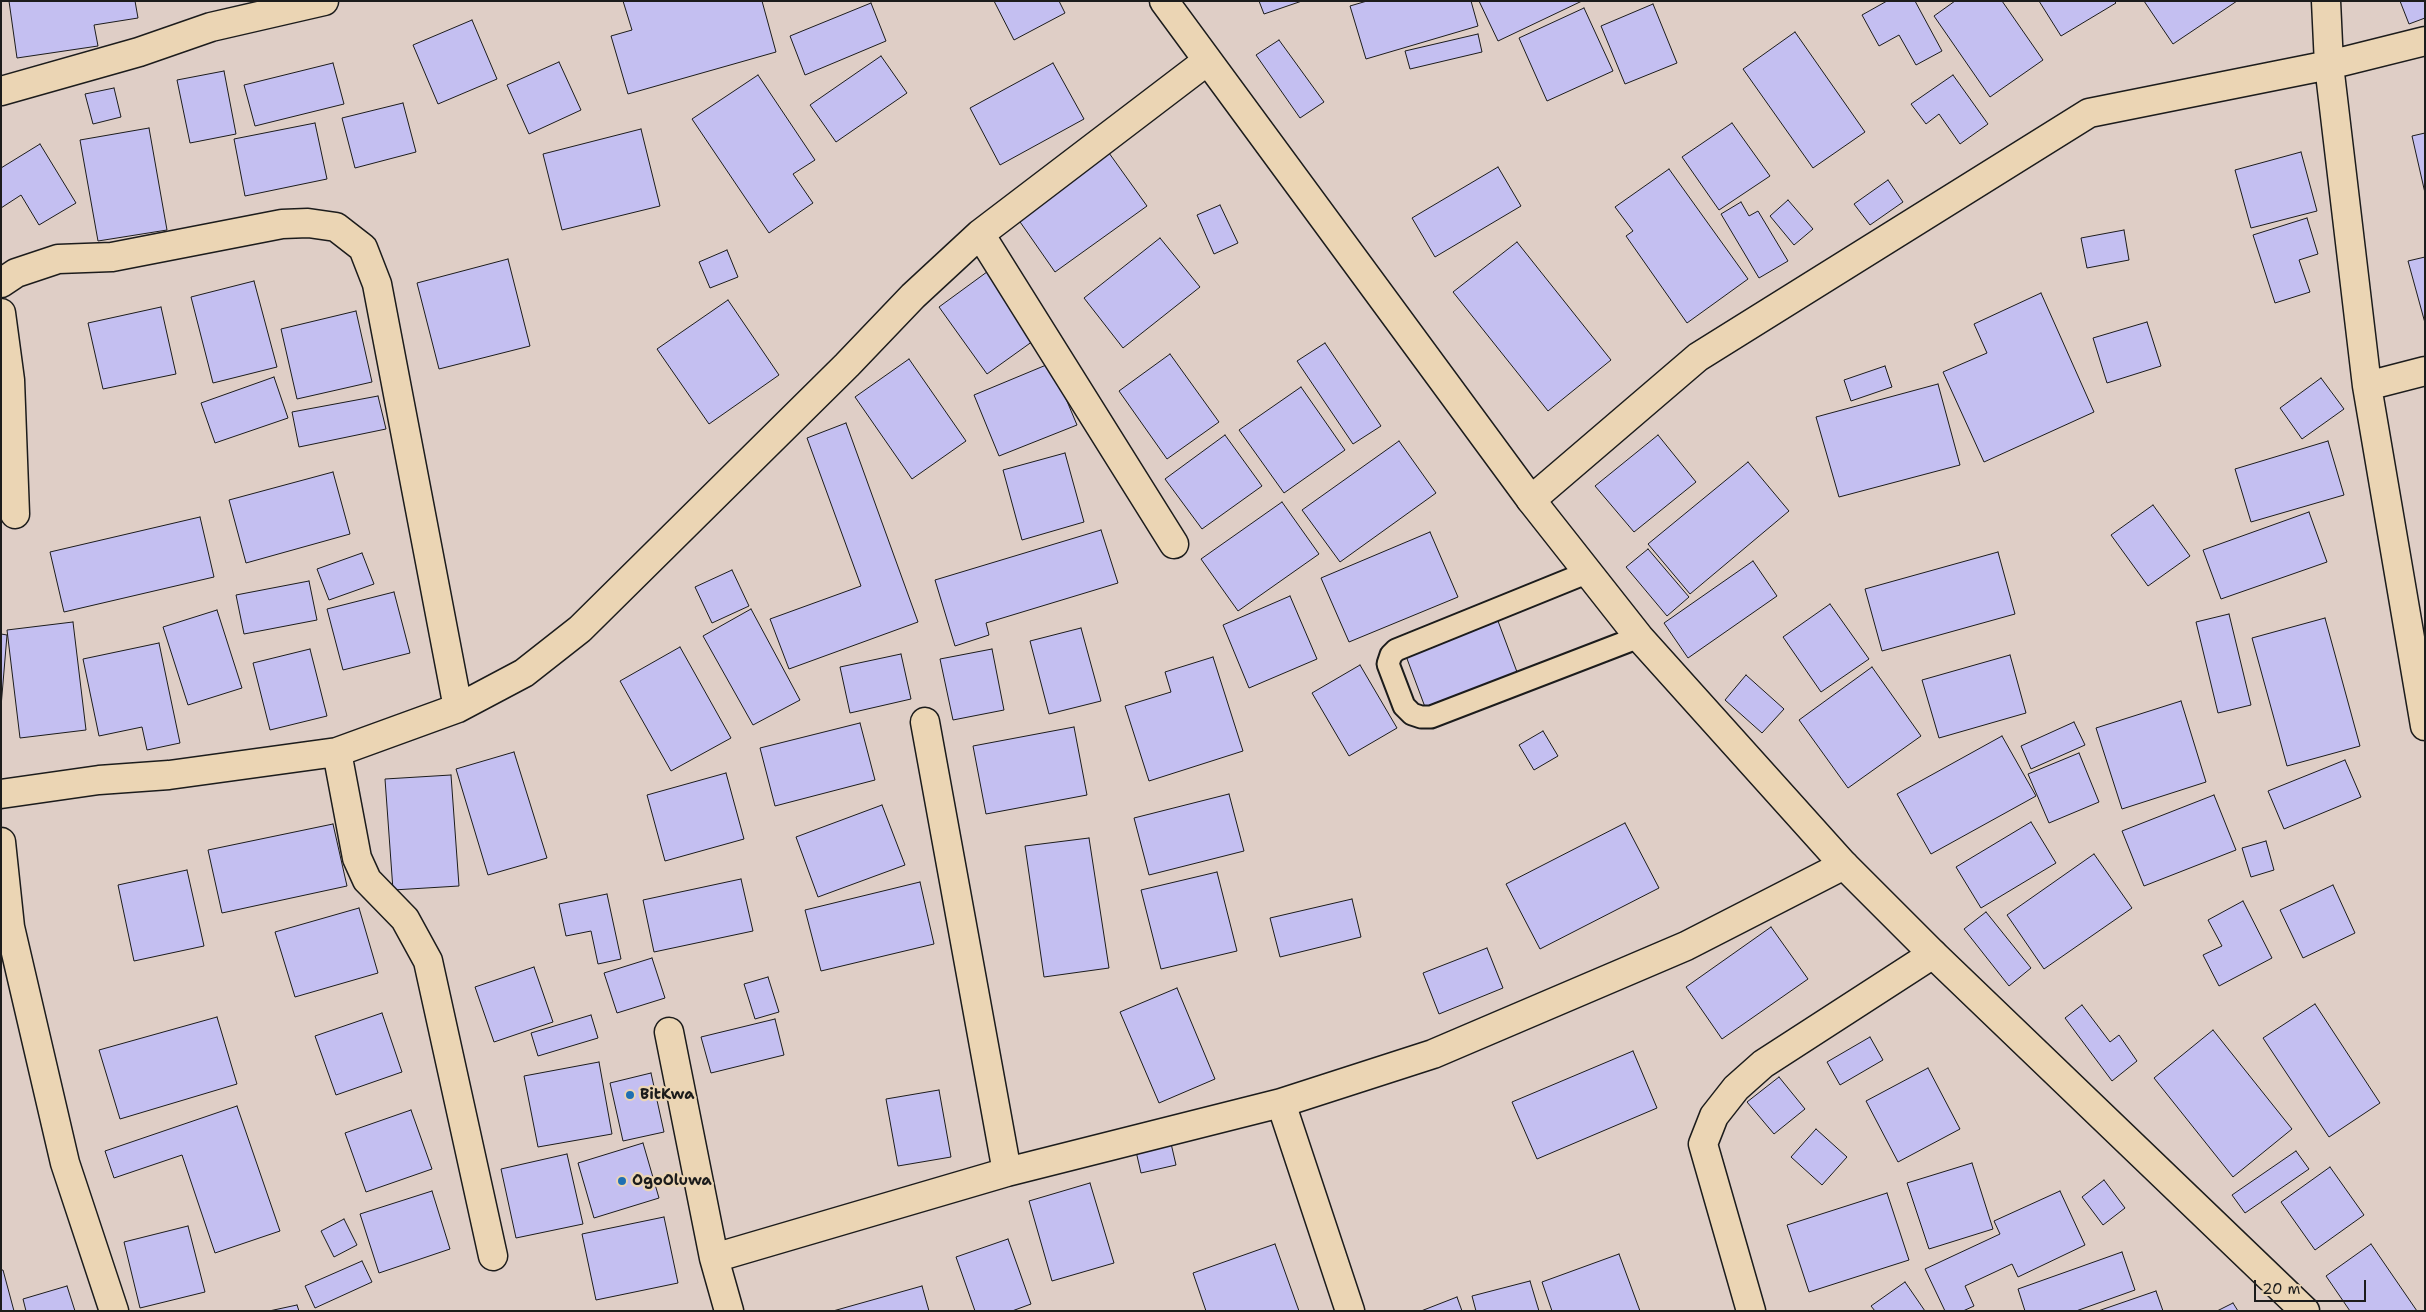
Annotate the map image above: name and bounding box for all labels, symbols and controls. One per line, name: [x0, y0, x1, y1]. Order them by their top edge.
place label: BitKwa: [640, 1086, 695, 1104]
marker: BitKwa: [624, 1089, 636, 1101]
place label: OgoOluwa: [632, 1172, 712, 1190]
marker: OgoOluwa: [616, 1175, 628, 1187]
scale bar: [2256, 1270, 2368, 1302]
text: 20 m: [2262, 1279, 2301, 1299]

